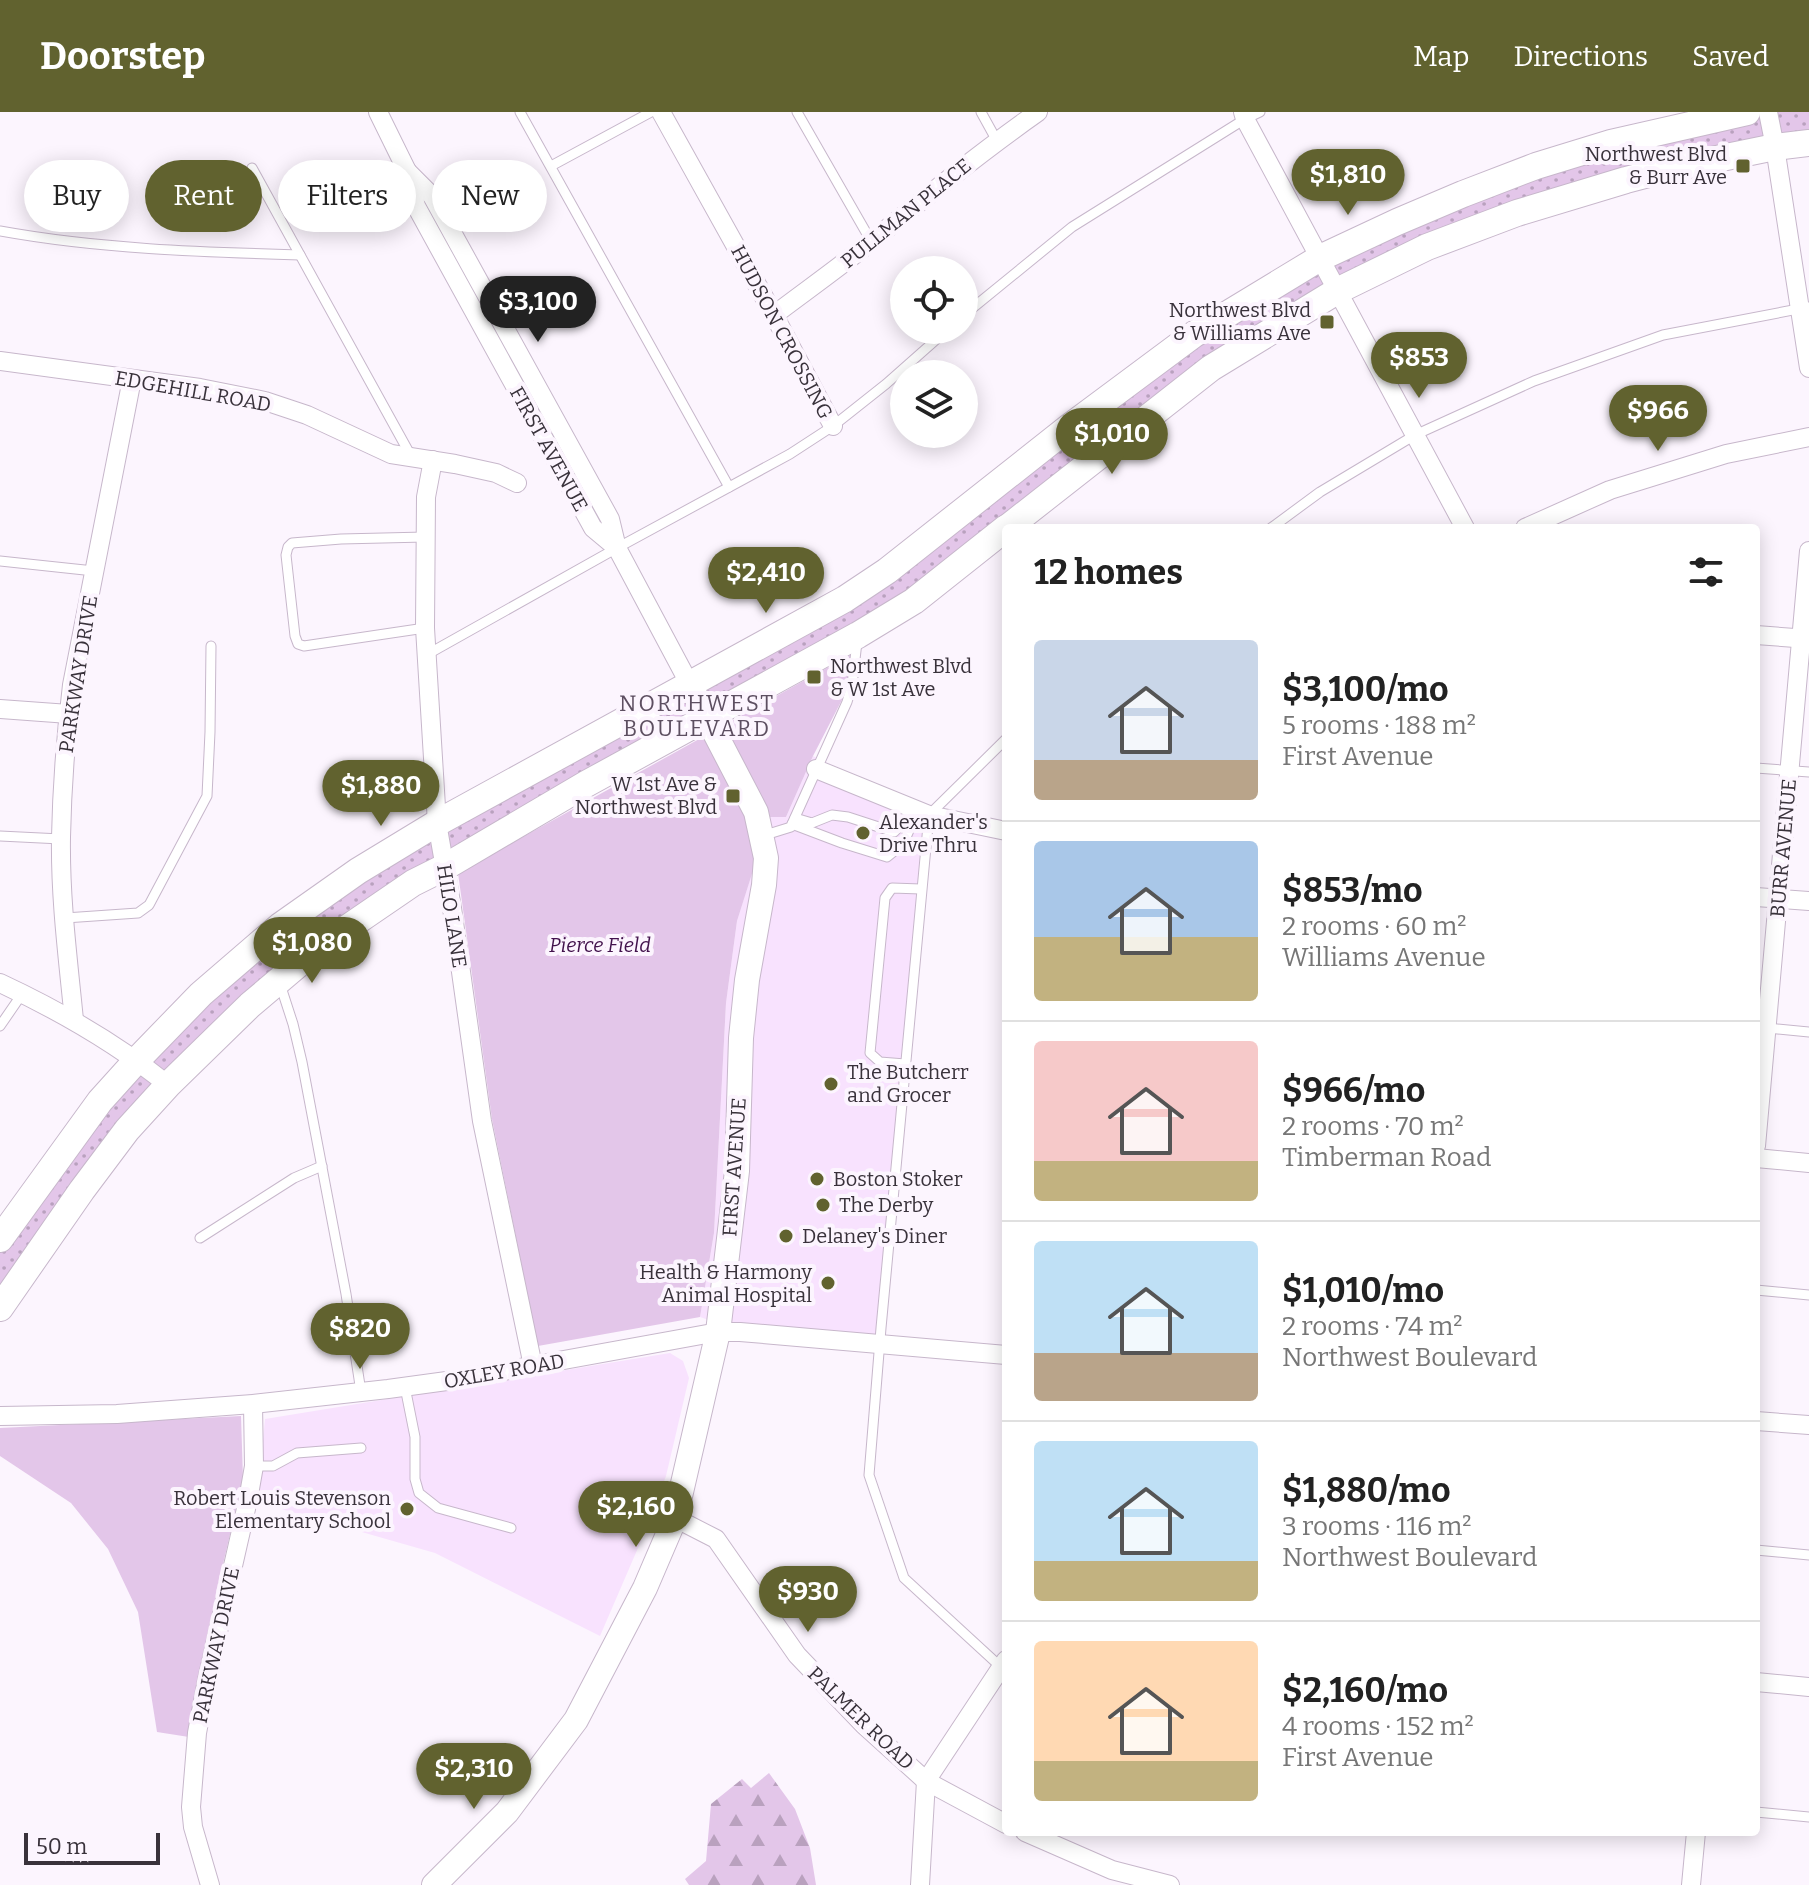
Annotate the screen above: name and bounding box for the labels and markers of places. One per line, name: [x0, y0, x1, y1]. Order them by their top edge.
place label: Northwest Blvd & Burr Ave: [1585, 142, 1727, 189]
pin: $1,810: [1283, 149, 1413, 217]
marker: Northwest Blvd & Burr Ave: [1734, 157, 1752, 175]
pin: $3,100: [473, 276, 603, 344]
place label: Northwest Blvd & Williams Ave: [1169, 298, 1311, 345]
marker: Northwest Blvd & Williams Ave: [1318, 313, 1336, 331]
pin: $853: [1372, 332, 1466, 400]
pin: $966: [1611, 385, 1705, 453]
pin: $1,010: [1047, 408, 1177, 476]
pin: $2,410: [701, 547, 831, 615]
place label: Northwest Blvd & W 1st Ave: [830, 654, 972, 701]
marker: Northwest Blvd & W 1st Ave: [805, 668, 823, 686]
pin: $1,880: [316, 760, 446, 828]
place label: W 1st Ave & Northwest Blvd: [575, 772, 717, 819]
marker: W 1st Ave & Northwest Blvd: [724, 787, 742, 805]
place label: Alexander's Drive Thru: [879, 810, 988, 857]
marker: Alexander's Drive Thru: [854, 824, 872, 842]
pin: $1,080: [247, 917, 377, 985]
place label: The Butcherr and Grocer: [847, 1060, 969, 1107]
marker: The Butcherr and Grocer: [822, 1075, 840, 1093]
place label: Boston Stoker: [833, 1167, 963, 1191]
marker: Boston Stoker: [808, 1170, 826, 1188]
place label: The Derby: [839, 1193, 934, 1217]
marker: The Derby: [814, 1196, 832, 1214]
place label: Delaney's Diner: [802, 1224, 947, 1248]
marker: Delaney's Diner: [777, 1227, 795, 1245]
place label: Health & Harmony Animal Hospital: [639, 1260, 812, 1307]
marker: Health & Harmony Animal Hospital: [819, 1274, 837, 1292]
pin: $820: [313, 1303, 407, 1371]
pin: $2,160: [571, 1481, 701, 1549]
place label: Robert Louis Stevenson Elementary School: [173, 1486, 391, 1533]
marker: Robert Louis Stevenson Elementary School: [398, 1500, 416, 1518]
pin: $930: [761, 1566, 855, 1634]
pin: $2,310: [409, 1743, 539, 1811]

